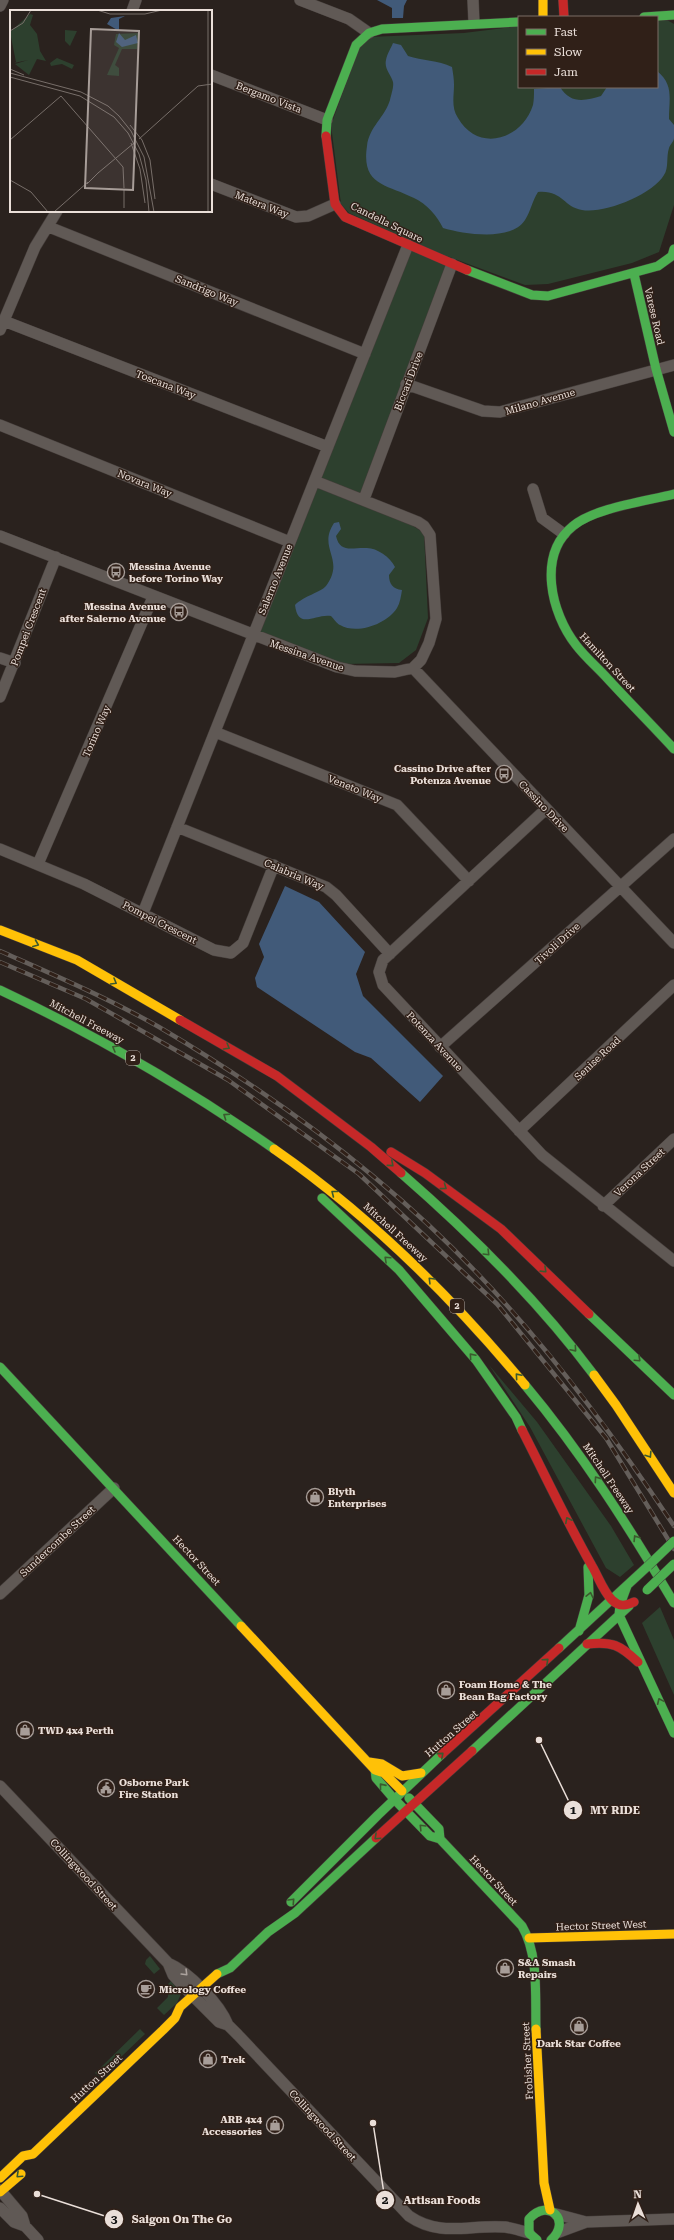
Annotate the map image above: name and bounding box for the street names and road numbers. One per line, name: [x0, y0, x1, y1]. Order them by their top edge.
street label: Bergamo Vista: [235, 80, 304, 115]
street label: Matera Way: [233, 189, 290, 220]
street label: Candella Square: [349, 200, 425, 245]
street label: Sandrigo Way: [174, 273, 240, 308]
street label: Varese Road: [643, 286, 667, 346]
street label: Biccari Drive: [392, 350, 425, 412]
street label: Toscana Way: [134, 368, 197, 401]
street label: Milano Avenue: [504, 386, 577, 417]
street label: Novara Way: [116, 468, 174, 499]
street label: Salerno Avenue: [256, 542, 295, 616]
street label: Pompei Crescent: [9, 587, 48, 667]
street label: Hamilton Street: [578, 631, 638, 694]
street label: Messina Avenue: [268, 638, 346, 674]
street label: Torino Way: [81, 703, 112, 759]
street label: Veneto Way: [326, 773, 383, 804]
street label: Cassino Drive: [517, 779, 571, 834]
street label: Calabria Way: [262, 857, 325, 892]
street label: Pompei Crescent: [121, 899, 199, 946]
street label: Tivoli Drive: [533, 920, 582, 966]
street label: Mitchell Freeway: [48, 997, 126, 1046]
street label: Potenza Avenue: [405, 1010, 465, 1073]
street label: Senise Road: [572, 1034, 623, 1082]
road number: 2: [126, 1051, 140, 1065]
street label: Verona Street: [612, 1146, 667, 1199]
street label: Mitchell Freeway: [361, 1201, 430, 1264]
road number: 2: [450, 1299, 464, 1313]
street label: Mitchell Freeway: [581, 1441, 636, 1516]
street label: Sundercombe Street: [18, 1504, 97, 1579]
street label: Hector Street: [171, 1533, 223, 1588]
street label: Hutton Street: [423, 1707, 480, 1759]
street label: Collingwood Street: [48, 1837, 120, 1912]
street label: Hector Street: [468, 1853, 520, 1908]
street label: Hector Street West: [556, 1918, 647, 1933]
street label: Frobisher Street: [520, 2022, 535, 2100]
street label: Hutton Street: [69, 2052, 124, 2105]
street label: Collingwood Street: [287, 2088, 359, 2163]

